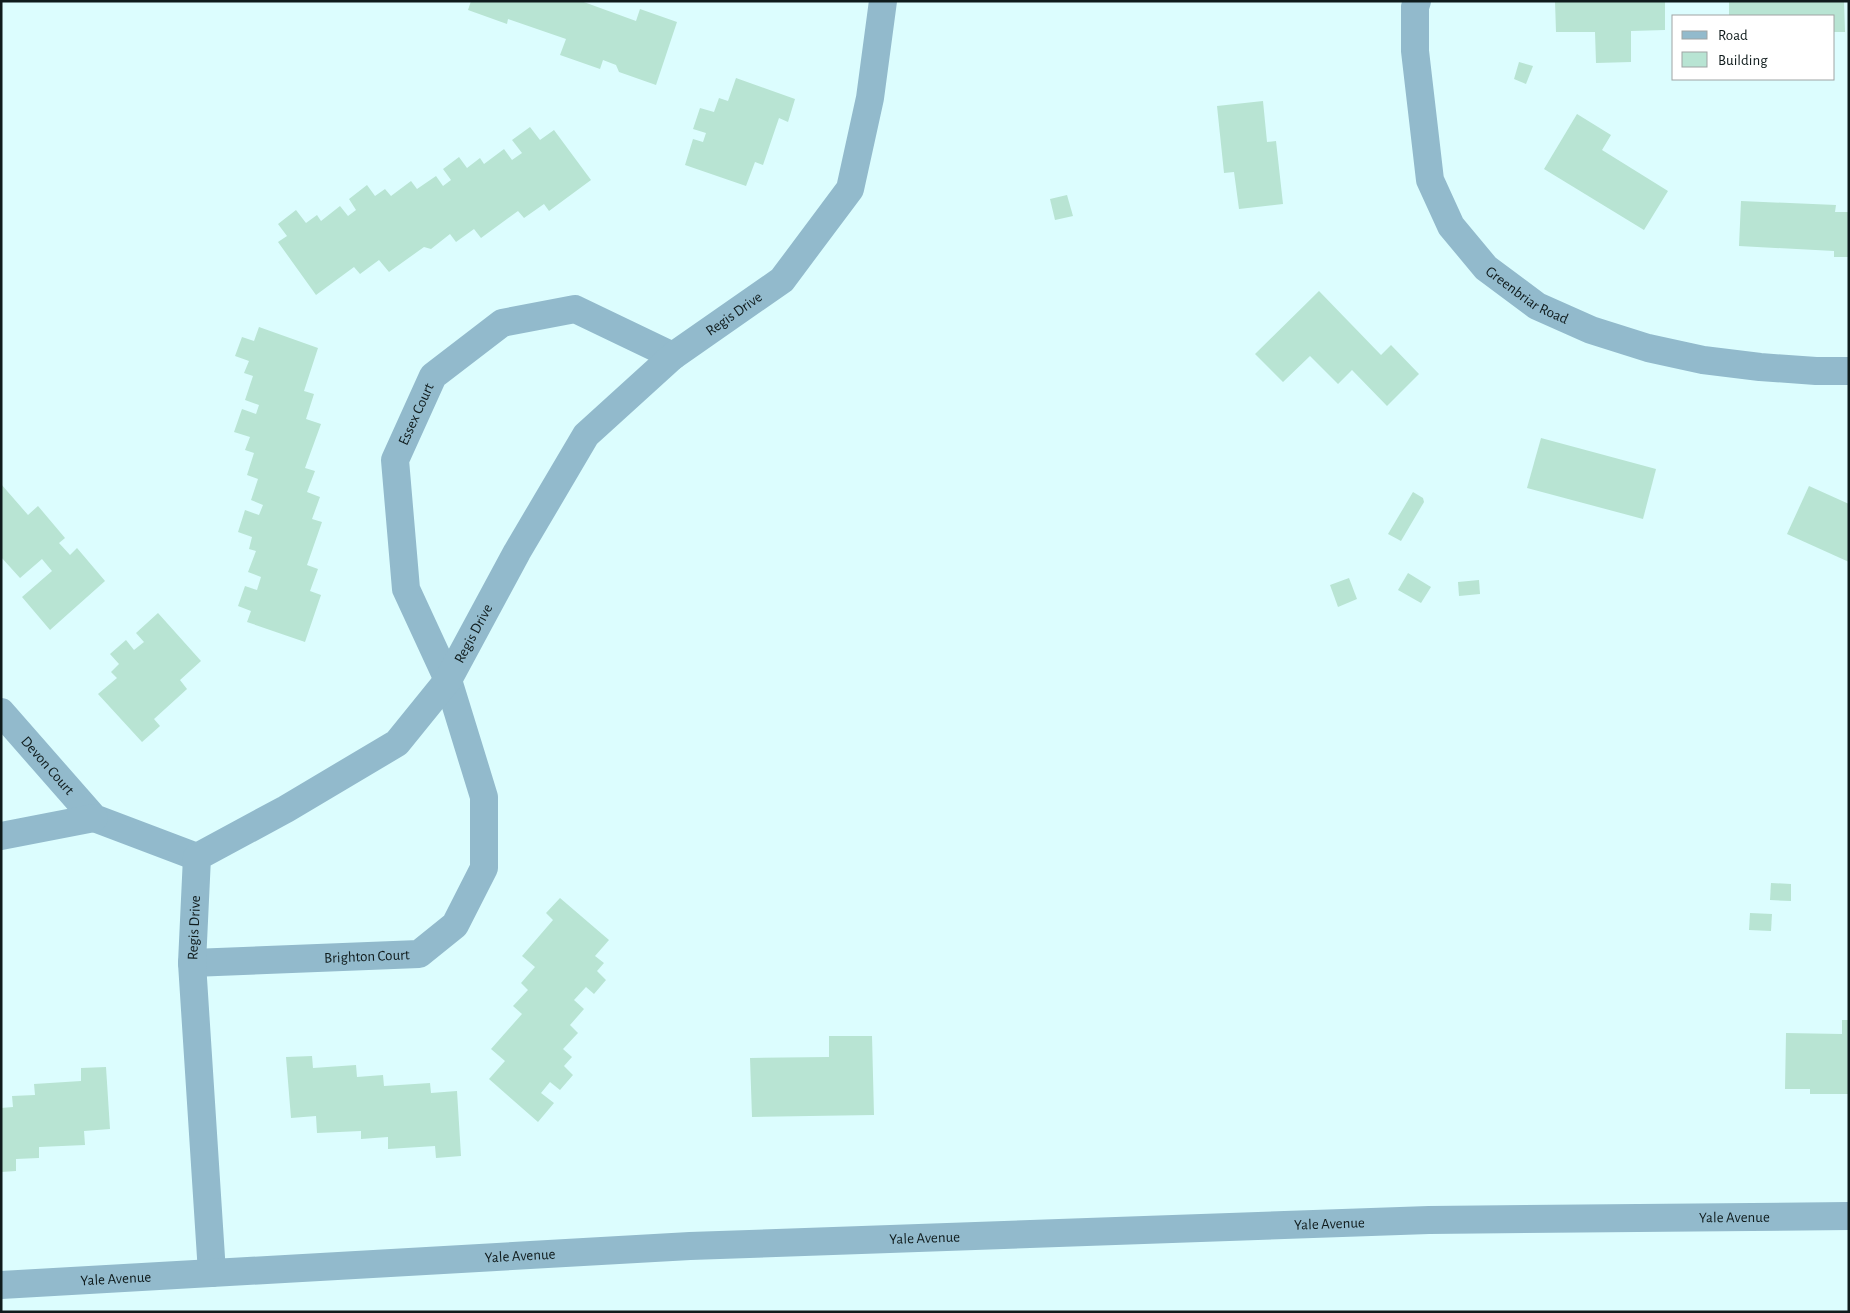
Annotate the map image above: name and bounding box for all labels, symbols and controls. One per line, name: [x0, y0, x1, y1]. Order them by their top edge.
legend: [1672, 15, 1835, 80]
text: Road: [1718, 28, 1748, 43]
text: Building: [1718, 53, 1768, 68]
street label: Greenbriar Road: [1483, 263, 1571, 327]
street label: Regis Drive: [703, 289, 765, 338]
street label: Essex Court: [395, 380, 436, 447]
street label: Regis Drive: [451, 601, 495, 665]
street label: Devon Court: [18, 733, 77, 798]
street label: Regis Drive: [185, 895, 203, 960]
street label: Brighton Court: [324, 947, 410, 965]
street label: Yale Avenue: [1699, 1209, 1770, 1225]
street label: Yale Avenue: [1294, 1215, 1365, 1232]
street label: Yale Avenue: [889, 1229, 960, 1246]
street label: Yale Avenue: [484, 1246, 556, 1265]
street label: Yale Avenue: [80, 1269, 152, 1288]

